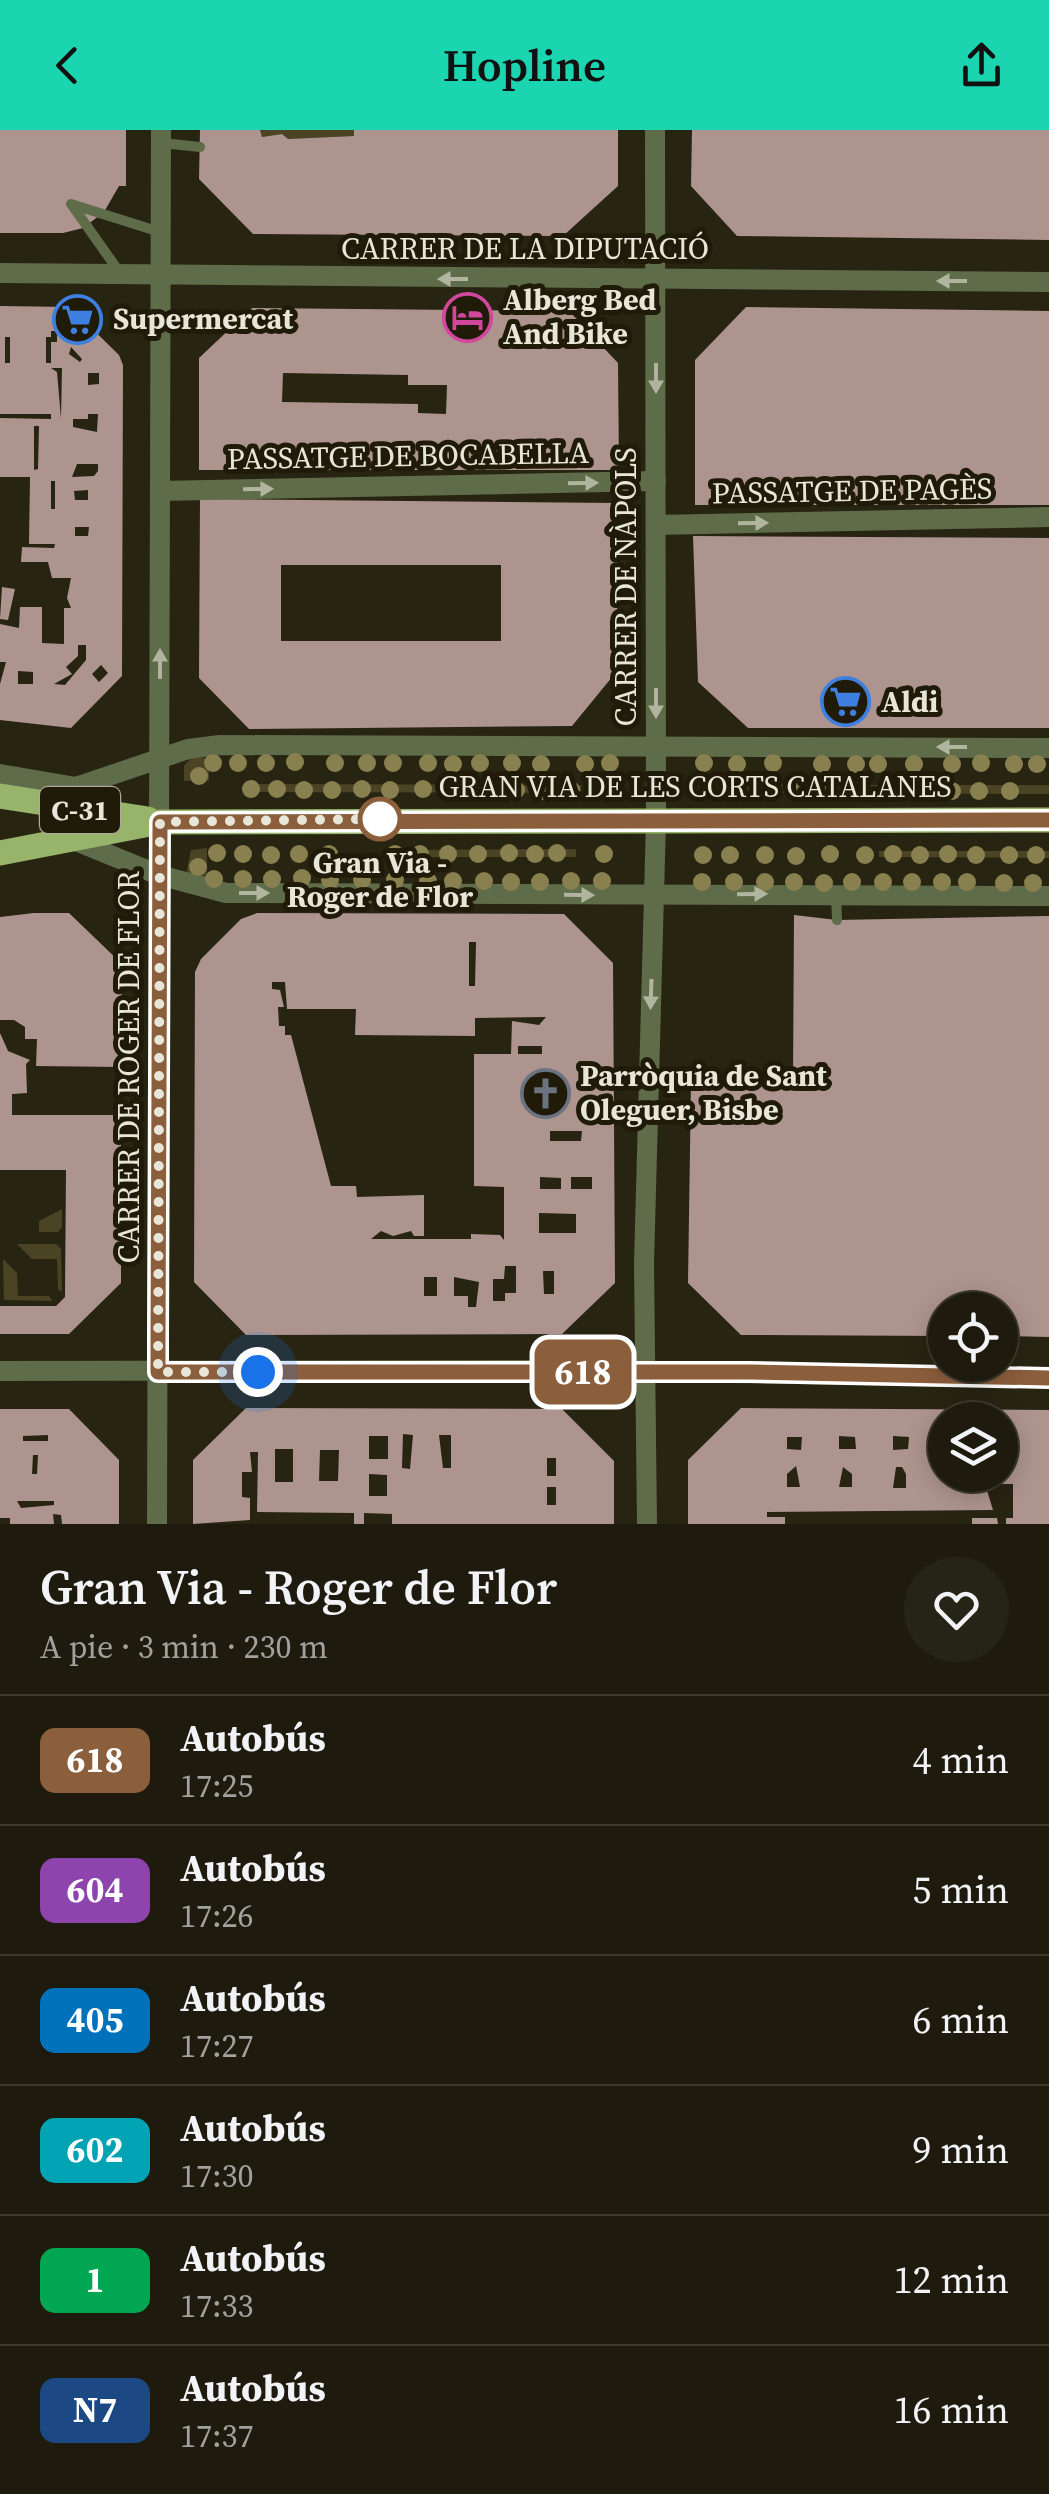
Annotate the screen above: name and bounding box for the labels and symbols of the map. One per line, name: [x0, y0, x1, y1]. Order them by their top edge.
street label: CARRER DE LA DIPUTACIÓ: [341, 228, 709, 269]
one-way arrow: [437, 271, 469, 287]
one-way arrow: [935, 273, 967, 289]
place label: Alberg Bed And Bike: [503, 279, 657, 354]
hotel icon: Alberg Bed And Bike: [442, 291, 494, 343]
supermarket icon: Supermercat: [52, 293, 104, 345]
place label: Supermercat: [113, 298, 293, 339]
one-way arrow: [648, 362, 664, 394]
street label: PASSATGE DE BOCABELLA: [227, 432, 589, 479]
street label: CARRER DE NÀPOLS: [605, 448, 646, 726]
street label: PASSATGE DE PAGÈS: [711, 468, 993, 513]
one-way arrow: [567, 474, 599, 490]
one-way arrow: [242, 480, 274, 496]
one-way arrow: [738, 515, 770, 531]
one-way arrow: [152, 647, 168, 679]
supermarket icon: Aldi: [820, 676, 872, 728]
place label: Aldi: [881, 681, 938, 722]
one-way arrow: [648, 687, 664, 719]
one-way arrow: [935, 739, 967, 755]
street label: GRAN VIA DE LES CORTS CATALANES: [438, 766, 952, 807]
road number: C-31: [40, 787, 120, 833]
marker: Gran Via - Roger de Flor: [359, 798, 401, 840]
place label: Gran Via - Roger de Flor: [287, 842, 473, 917]
street label: CARRER DE ROGER DE FLOR: [108, 870, 149, 1263]
one-way arrow: [238, 885, 270, 901]
one-way arrow: [736, 886, 768, 902]
one-way arrow: [563, 887, 595, 903]
one-way arrow: [643, 979, 659, 1011]
place label: Parròquia de Sant Oleguer, Bisbe: [580, 1055, 827, 1130]
church icon: Parròquia de Sant Oleguer, Bisbe: [519, 1067, 571, 1119]
line badge: 618: [526, 1340, 640, 1404]
your location: [233, 1347, 283, 1397]

